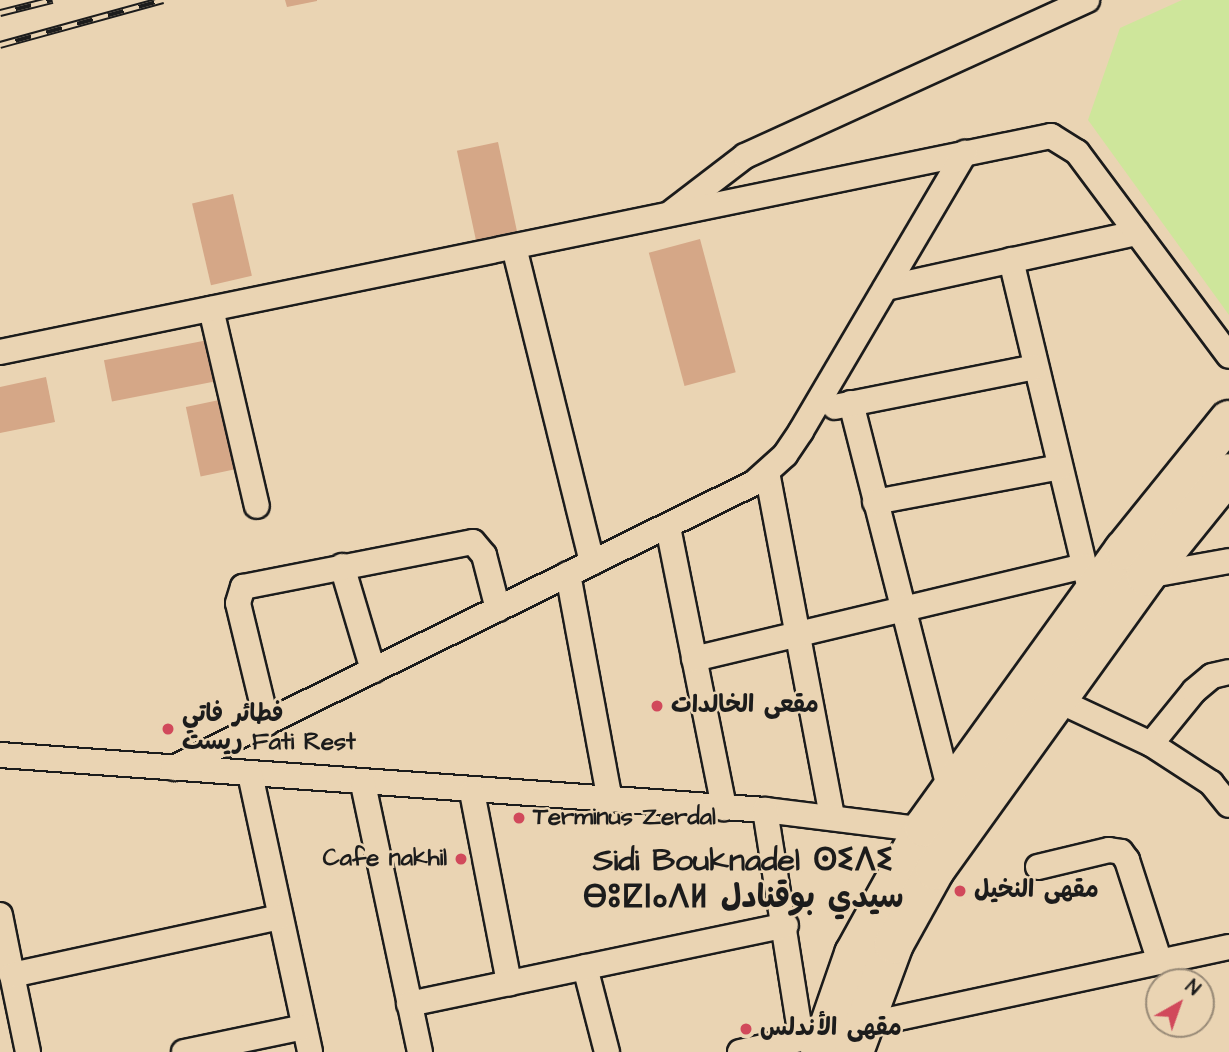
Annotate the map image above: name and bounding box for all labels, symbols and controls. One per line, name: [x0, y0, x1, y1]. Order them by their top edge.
place label: مقعى الخالدات: [671, 692, 819, 720]
marker: مقعى الخالدات: [649, 698, 665, 714]
place label: فطائر فاتي ريست Fati Rest: [182, 701, 356, 757]
marker: فطائر فاتي ريست Fati Rest: [160, 721, 176, 737]
place label: Terminus Zerdal: [533, 804, 716, 832]
marker: Terminus Zerdal: [511, 810, 527, 826]
district label: Sidi Bouknadel ⵙⵉⴷⵉ ⴱⵓⵇⵏⴰⴷⵍ سيدي بوقنادل: [582, 843, 904, 918]
place label: Cafe nakhil: [323, 845, 447, 873]
marker: Cafe nakhil: [453, 851, 469, 867]
place label: مقهى النخيل: [974, 877, 1099, 905]
marker: مقهى النخيل: [952, 883, 968, 899]
north arrow: [1145, 968, 1215, 1038]
text: N: [1179, 974, 1206, 1002]
place label: مقهى الأندلس: [760, 1015, 902, 1043]
marker: مقهى الأندلس: [738, 1021, 754, 1037]

